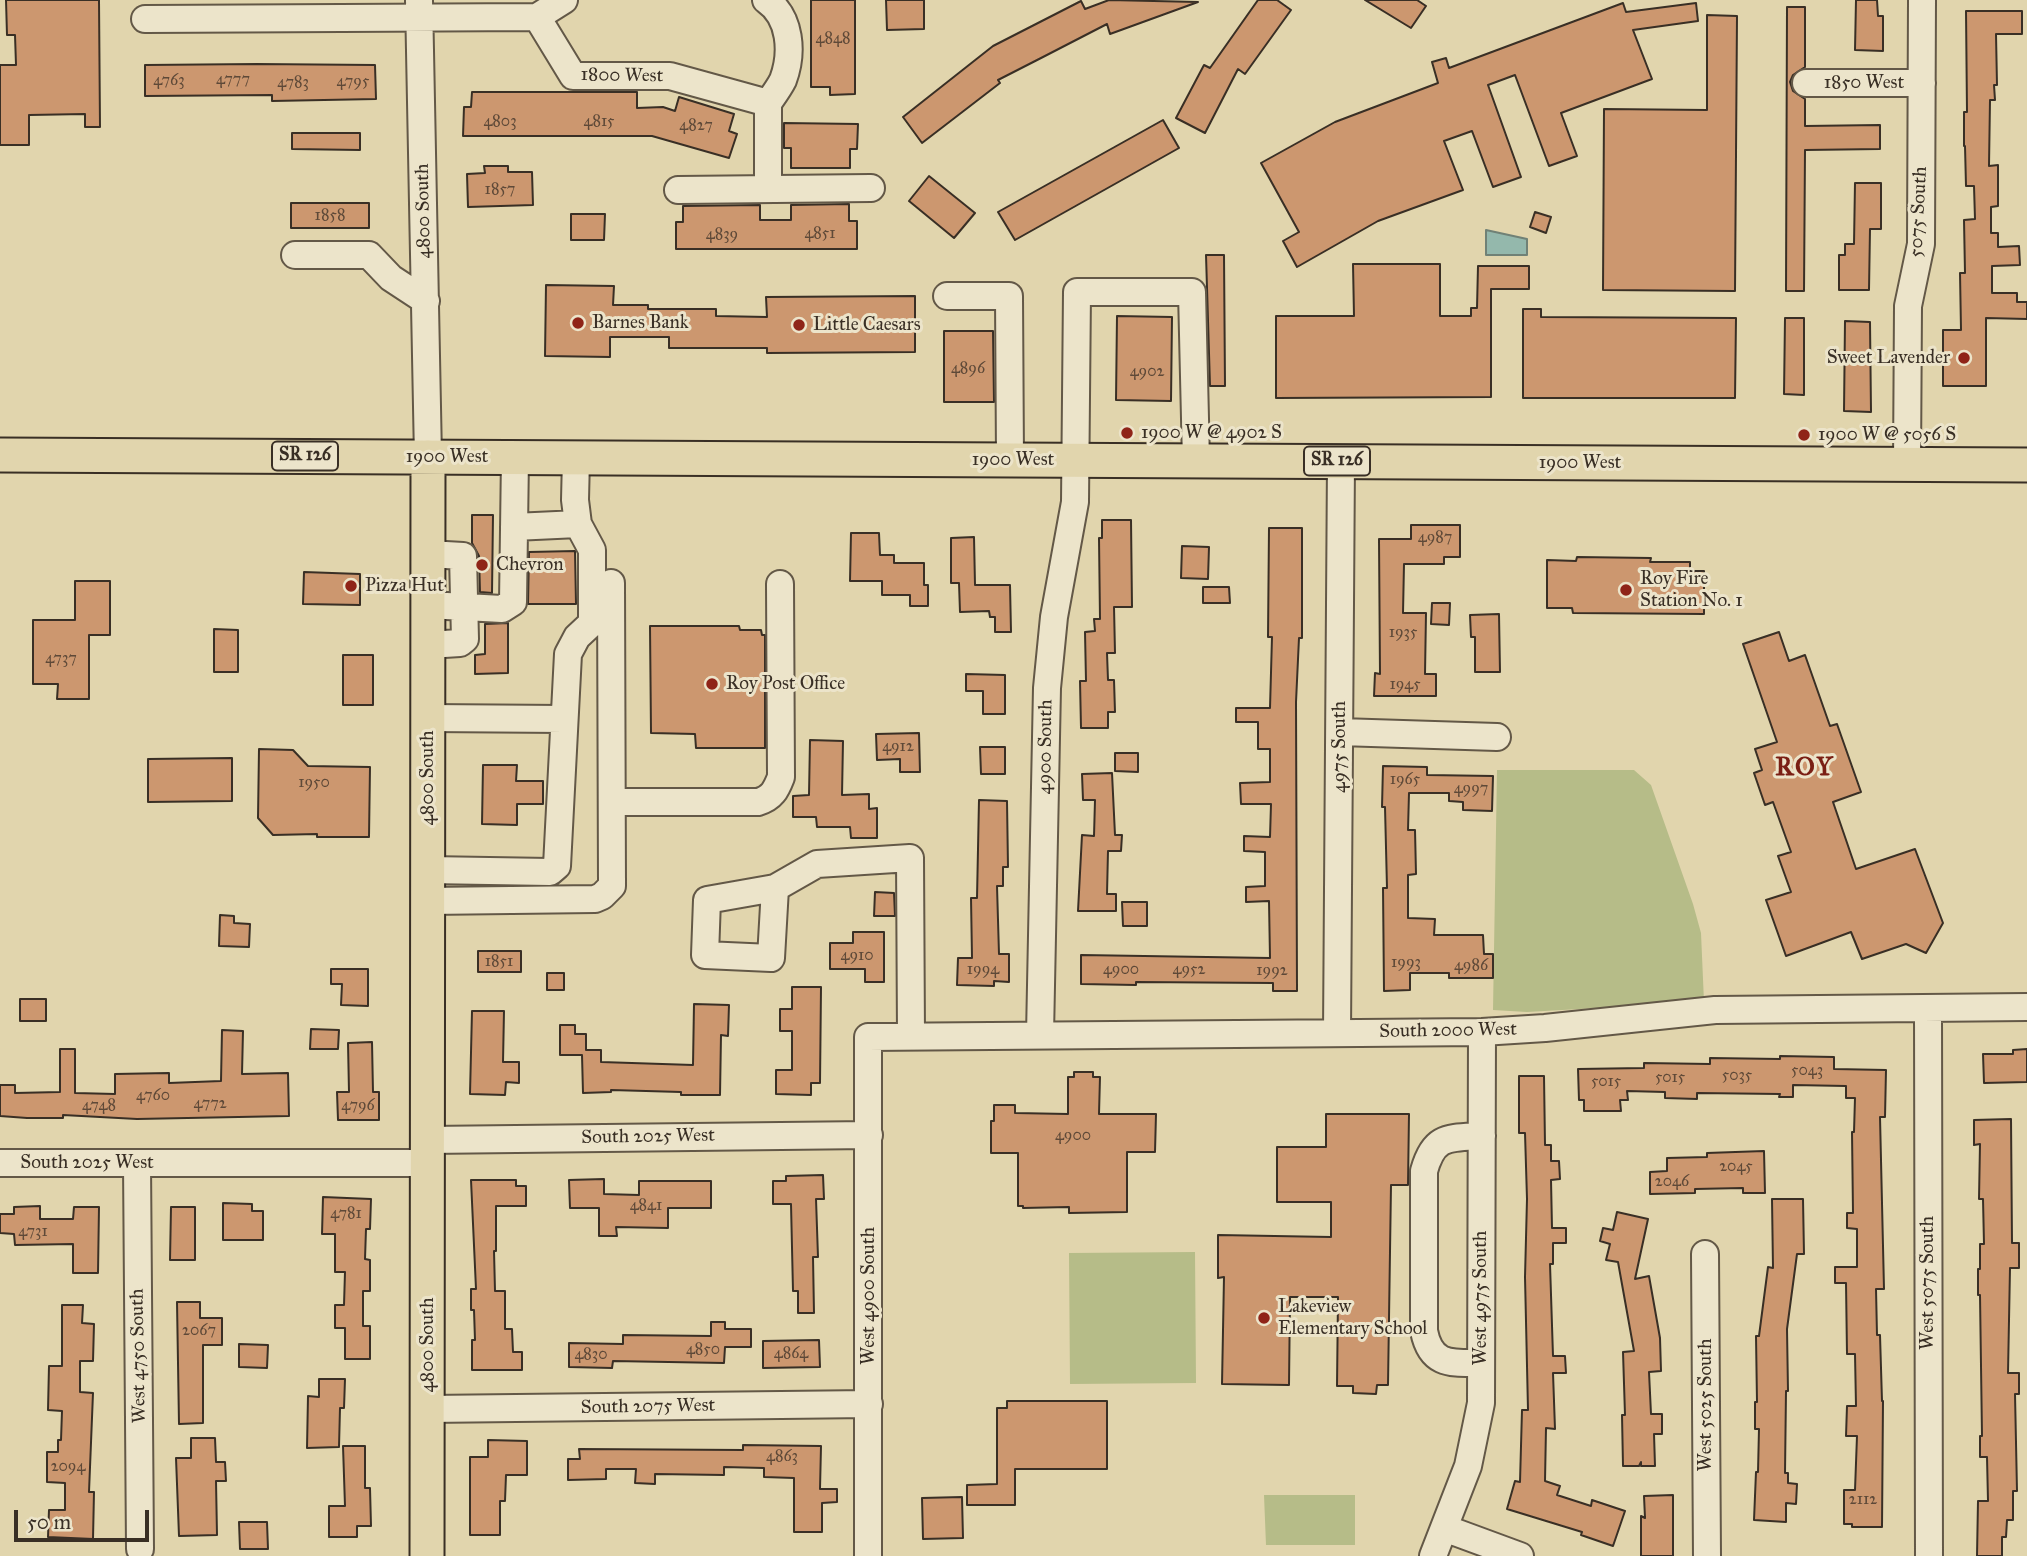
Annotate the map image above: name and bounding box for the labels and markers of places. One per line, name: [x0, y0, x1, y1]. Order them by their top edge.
place label: Barnes Bank: [592, 312, 689, 334]
place label: Little Caesars: [813, 314, 921, 336]
marker: Barnes Bank: [570, 315, 586, 331]
marker: Little Caesars: [791, 317, 807, 333]
place label: Sweet Lavender: [1827, 347, 1950, 369]
marker: Sweet Lavender: [1956, 350, 1972, 366]
place label: 1900 W @ 4902 S: [1141, 422, 1282, 444]
place label: 1900 W @ 5056 S: [1818, 424, 1956, 446]
marker: 1900 W @ 4902 S: [1119, 425, 1135, 441]
marker: 1900 W @ 5056 S: [1796, 427, 1812, 443]
place label: Chevron: [496, 554, 564, 576]
marker: Chevron: [474, 557, 490, 573]
place label: Roy Fire Station No. 1: [1640, 568, 1743, 612]
place label: Pizza Hut: [365, 575, 444, 597]
marker: Pizza Hut: [343, 578, 359, 594]
marker: Roy Fire Station No. 1: [1618, 582, 1634, 598]
place label: Roy Post Office: [726, 673, 845, 695]
marker: Roy Post Office: [704, 676, 720, 692]
place label: Lakeview Elementary School: [1278, 1296, 1427, 1340]
marker: Lakeview Elementary School: [1256, 1310, 1272, 1326]

